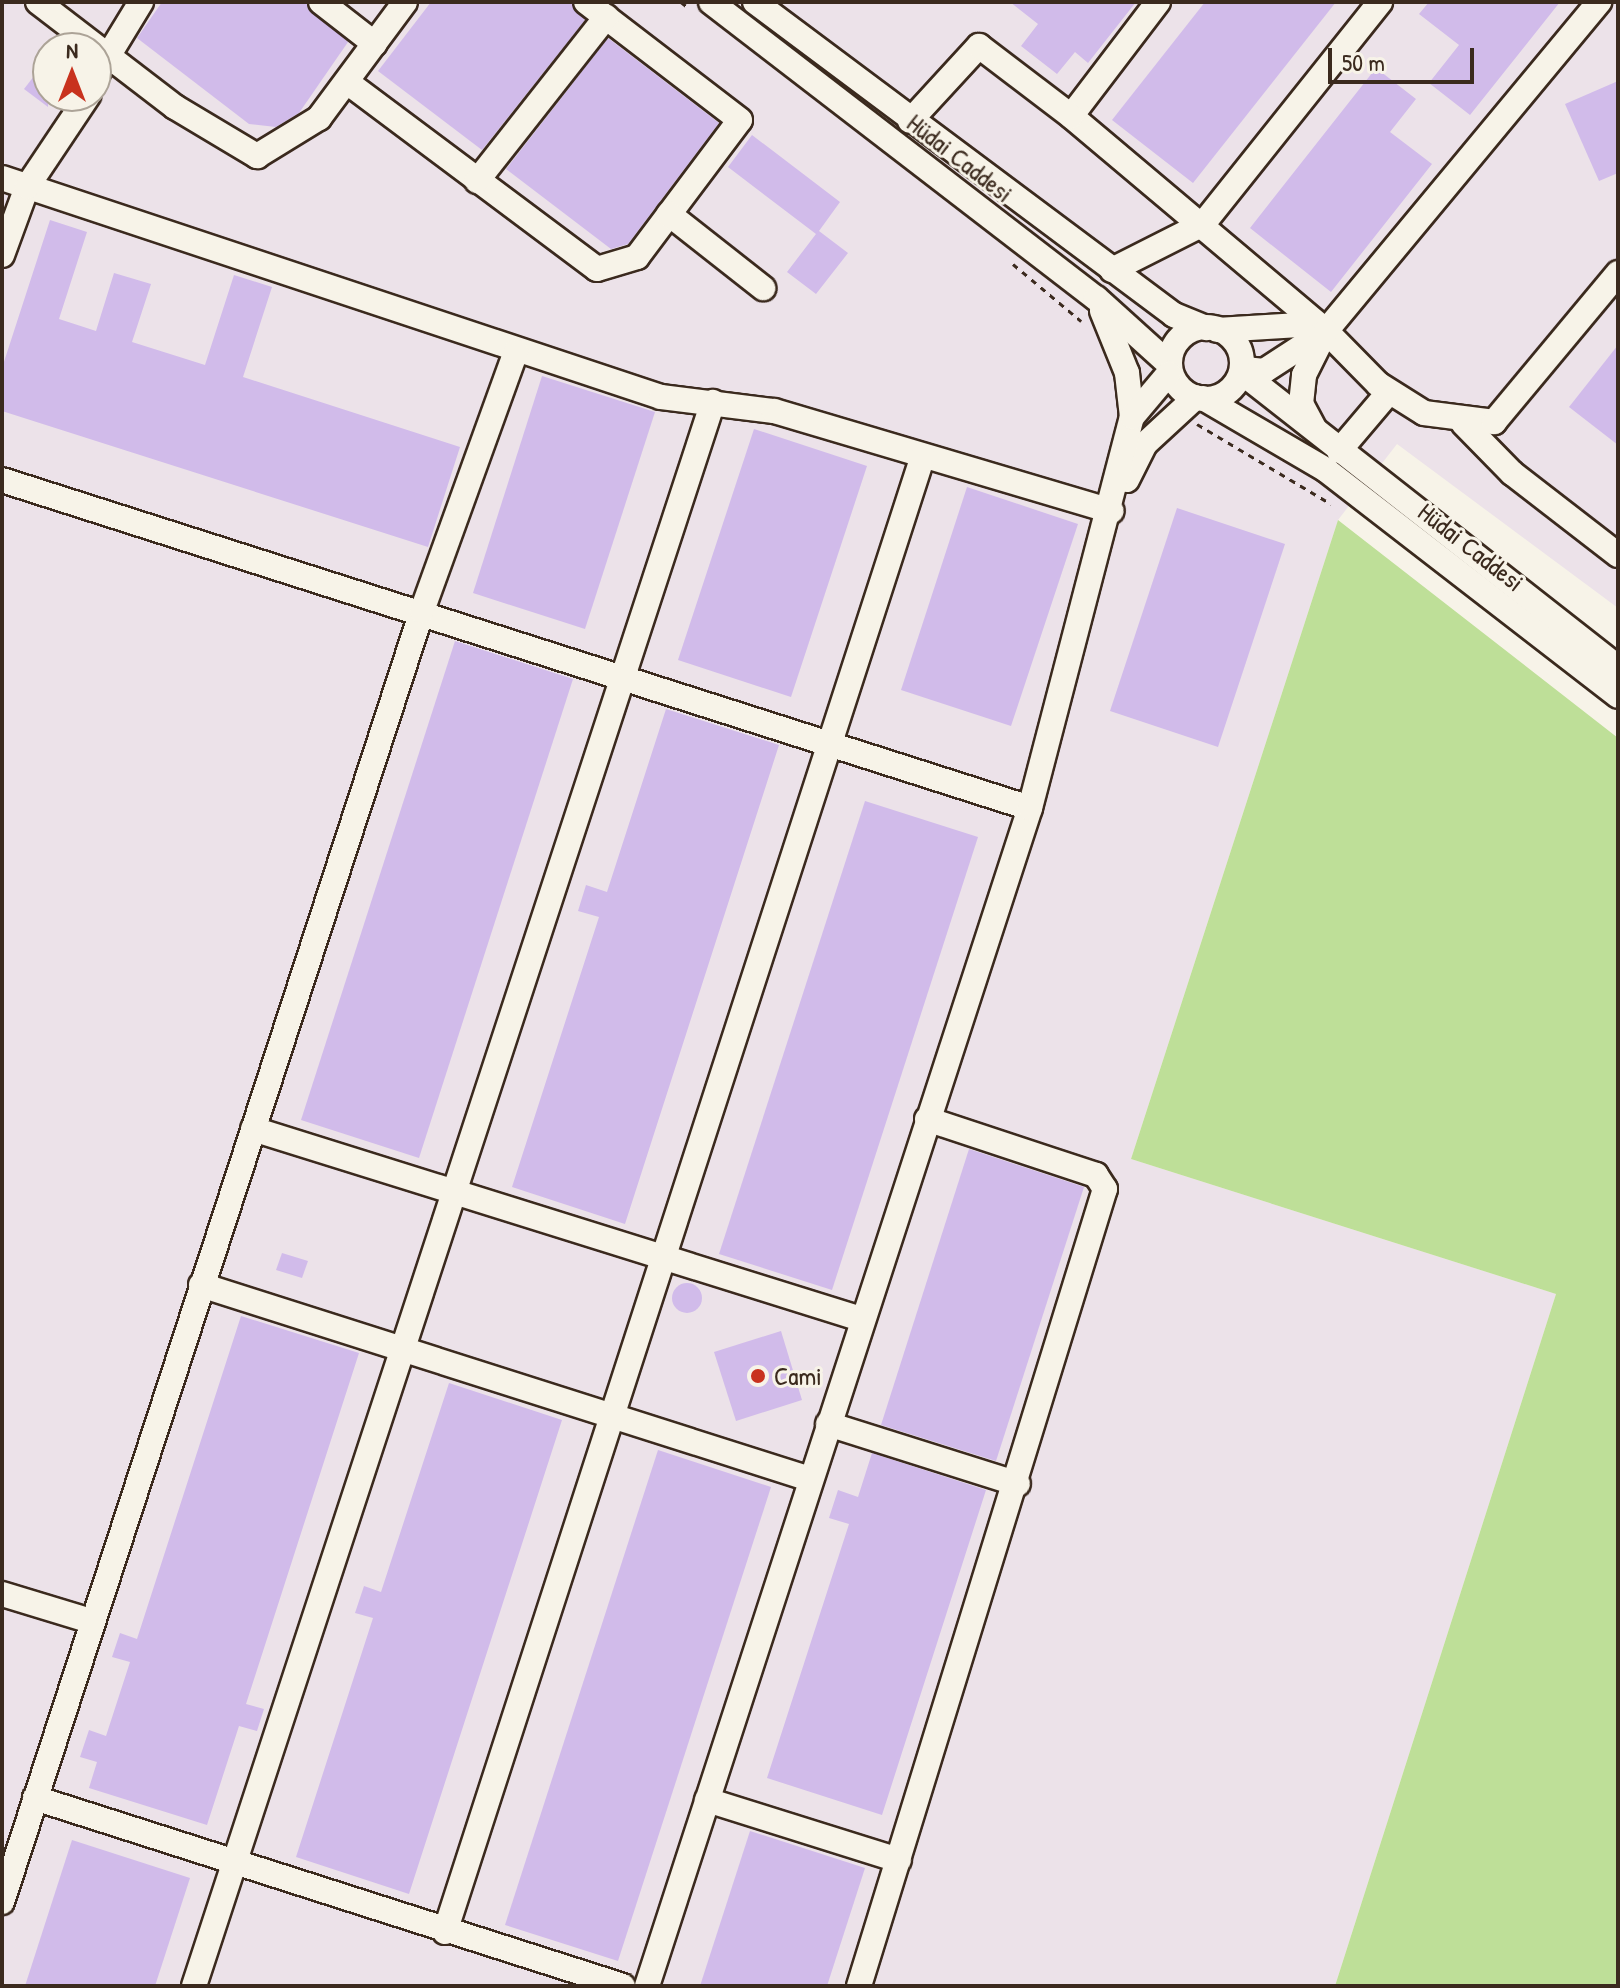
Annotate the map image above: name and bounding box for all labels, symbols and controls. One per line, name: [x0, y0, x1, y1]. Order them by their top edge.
north arrow: [32, 32, 112, 112]
scale bar: [1332, 32, 1478, 82]
text: N: [66, 35, 78, 65]
text: 50 m: [1342, 46, 1385, 78]
street label: Hüdai Caddesi: [901, 107, 1019, 209]
street label: Hüdai Caddesi: [1412, 496, 1530, 598]
place label: Cami: [774, 1360, 822, 1392]
marker: Cami: [749, 1367, 767, 1385]

